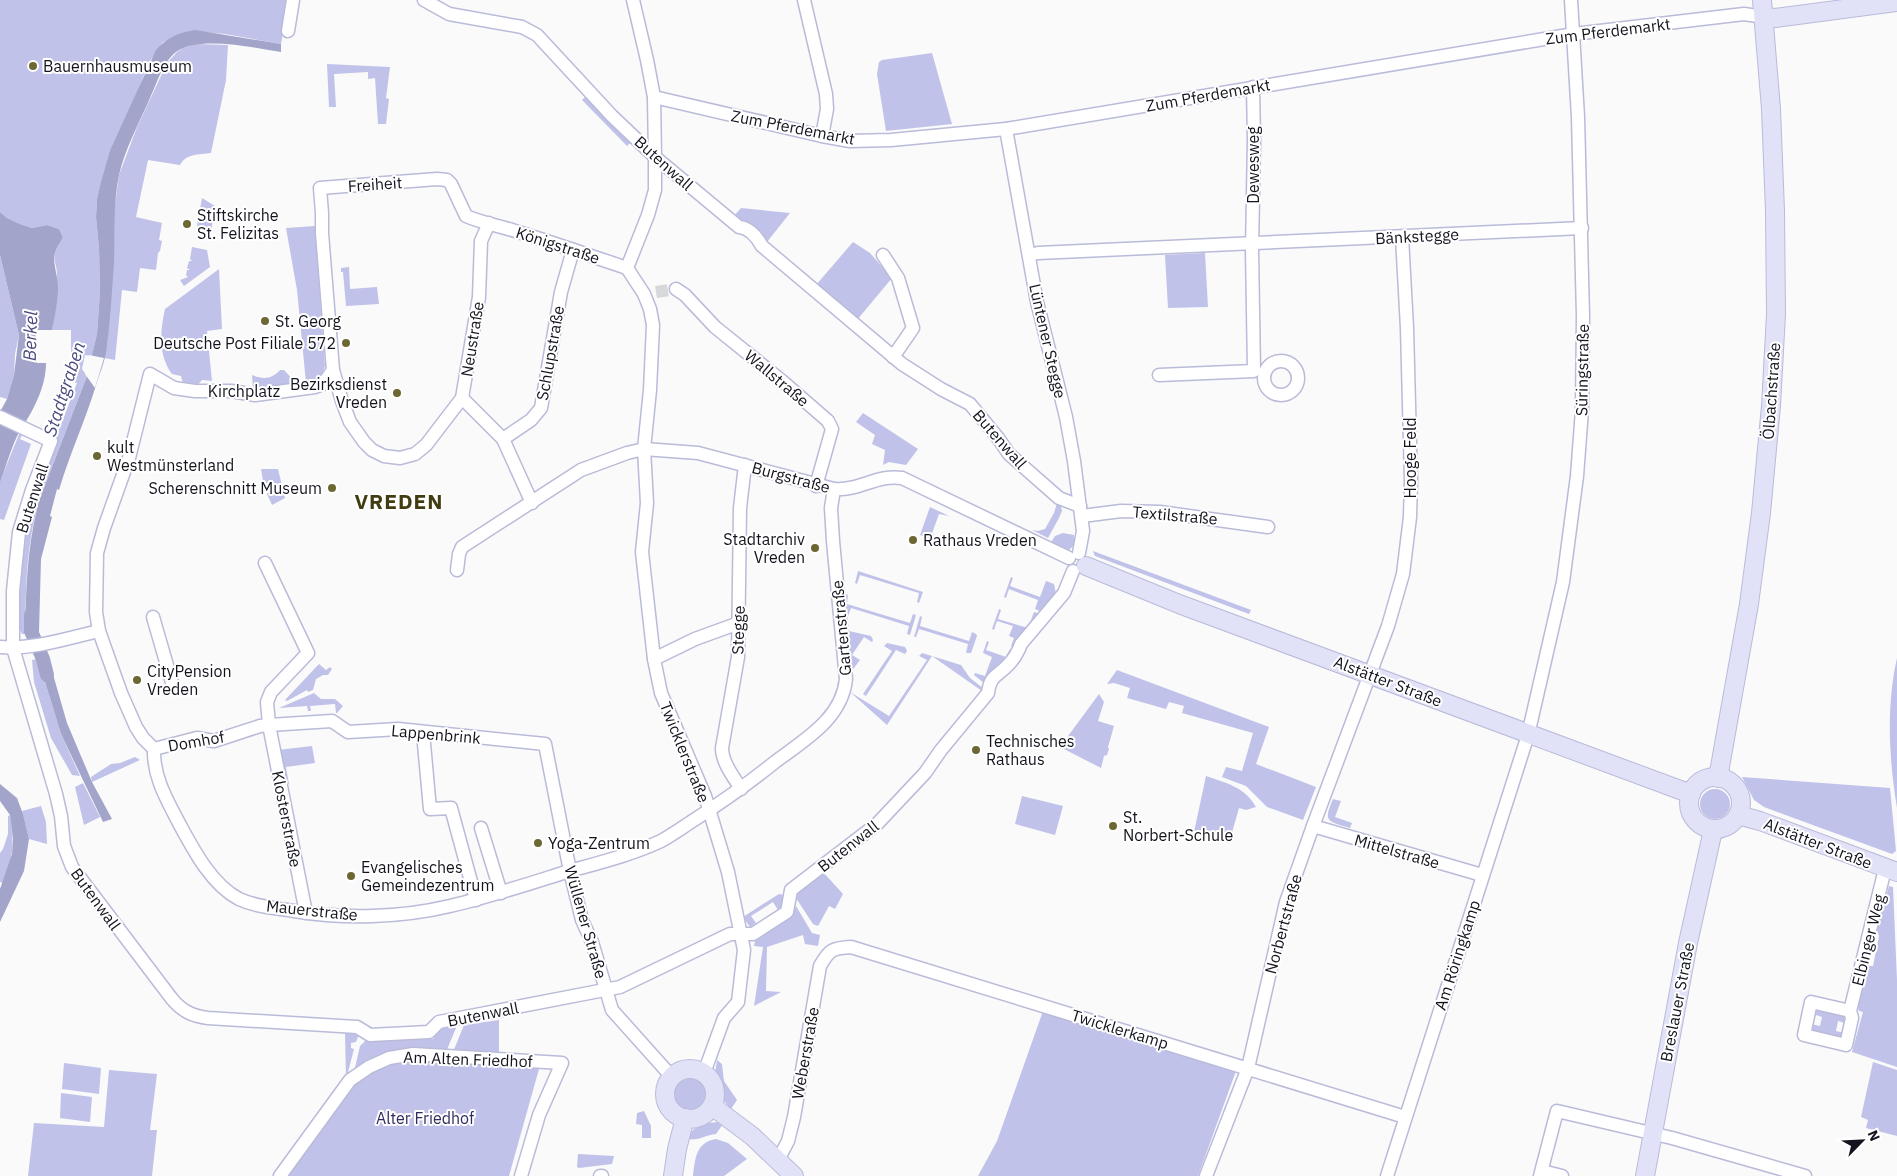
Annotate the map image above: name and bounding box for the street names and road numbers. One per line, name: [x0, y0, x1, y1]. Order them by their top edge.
street label: Zum Pferdemarkt: [1544, 13, 1672, 49]
street label: Zum Pferdemarkt: [1144, 74, 1272, 116]
street label: Zum Pferdemarkt: [729, 105, 857, 149]
street label: Dewesweg: [1243, 126, 1263, 204]
street label: Butenwall: [630, 131, 698, 195]
street label: Freiheit: [347, 172, 403, 196]
street label: Königstraße: [514, 222, 603, 268]
street label: Bänkstegge: [1375, 224, 1460, 248]
street label: Lüntener Stegge: [1025, 282, 1071, 401]
street label: Neustraße: [456, 300, 488, 378]
street label: Schlupstraße: [532, 304, 568, 402]
street label: Süringstraße: [1571, 323, 1593, 416]
street label: Ölbachstraße: [1758, 342, 1784, 440]
street label: Wallstraße: [741, 345, 813, 411]
street label: Kirchplatz: [208, 381, 280, 401]
street label: Butenwall: [969, 405, 1031, 473]
street label: Hooge Feld: [1400, 417, 1420, 499]
street label: Burgstraße: [750, 457, 833, 497]
street label: Butenwall: [11, 461, 53, 535]
street label: Textilstraße: [1132, 501, 1219, 529]
street label: Gartenstraße: [827, 579, 855, 677]
street label: Stegge: [727, 605, 749, 655]
street label: Alstätter Straße: [1331, 651, 1445, 711]
street label: Twicklerstraße: [656, 699, 714, 806]
street label: Lappenbrink: [390, 720, 482, 748]
street label: Domhof: [166, 726, 226, 756]
street label: Klosterstraße: [268, 769, 306, 869]
street label: Alstätter Straße: [1761, 813, 1875, 873]
street label: Butenwall: [813, 816, 883, 876]
street label: Mittelstraße: [1352, 829, 1442, 873]
street label: Wüllener Straße: [560, 863, 612, 981]
street label: Butenwall: [67, 864, 125, 934]
street label: Norbertstraße: [1260, 872, 1306, 976]
street label: Elbinger Weg: [1847, 891, 1889, 988]
street label: Mauerstraße: [265, 895, 359, 925]
street label: Am Röringkamp: [1430, 897, 1484, 1013]
street label: Breslauer Straße: [1656, 940, 1698, 1064]
street label: Butenwall: [446, 997, 520, 1031]
street label: Weberstraße: [787, 1005, 823, 1101]
street label: Twicklerkamp: [1069, 1005, 1171, 1053]
street label: Am Alten Friedhof: [403, 1047, 533, 1071]

